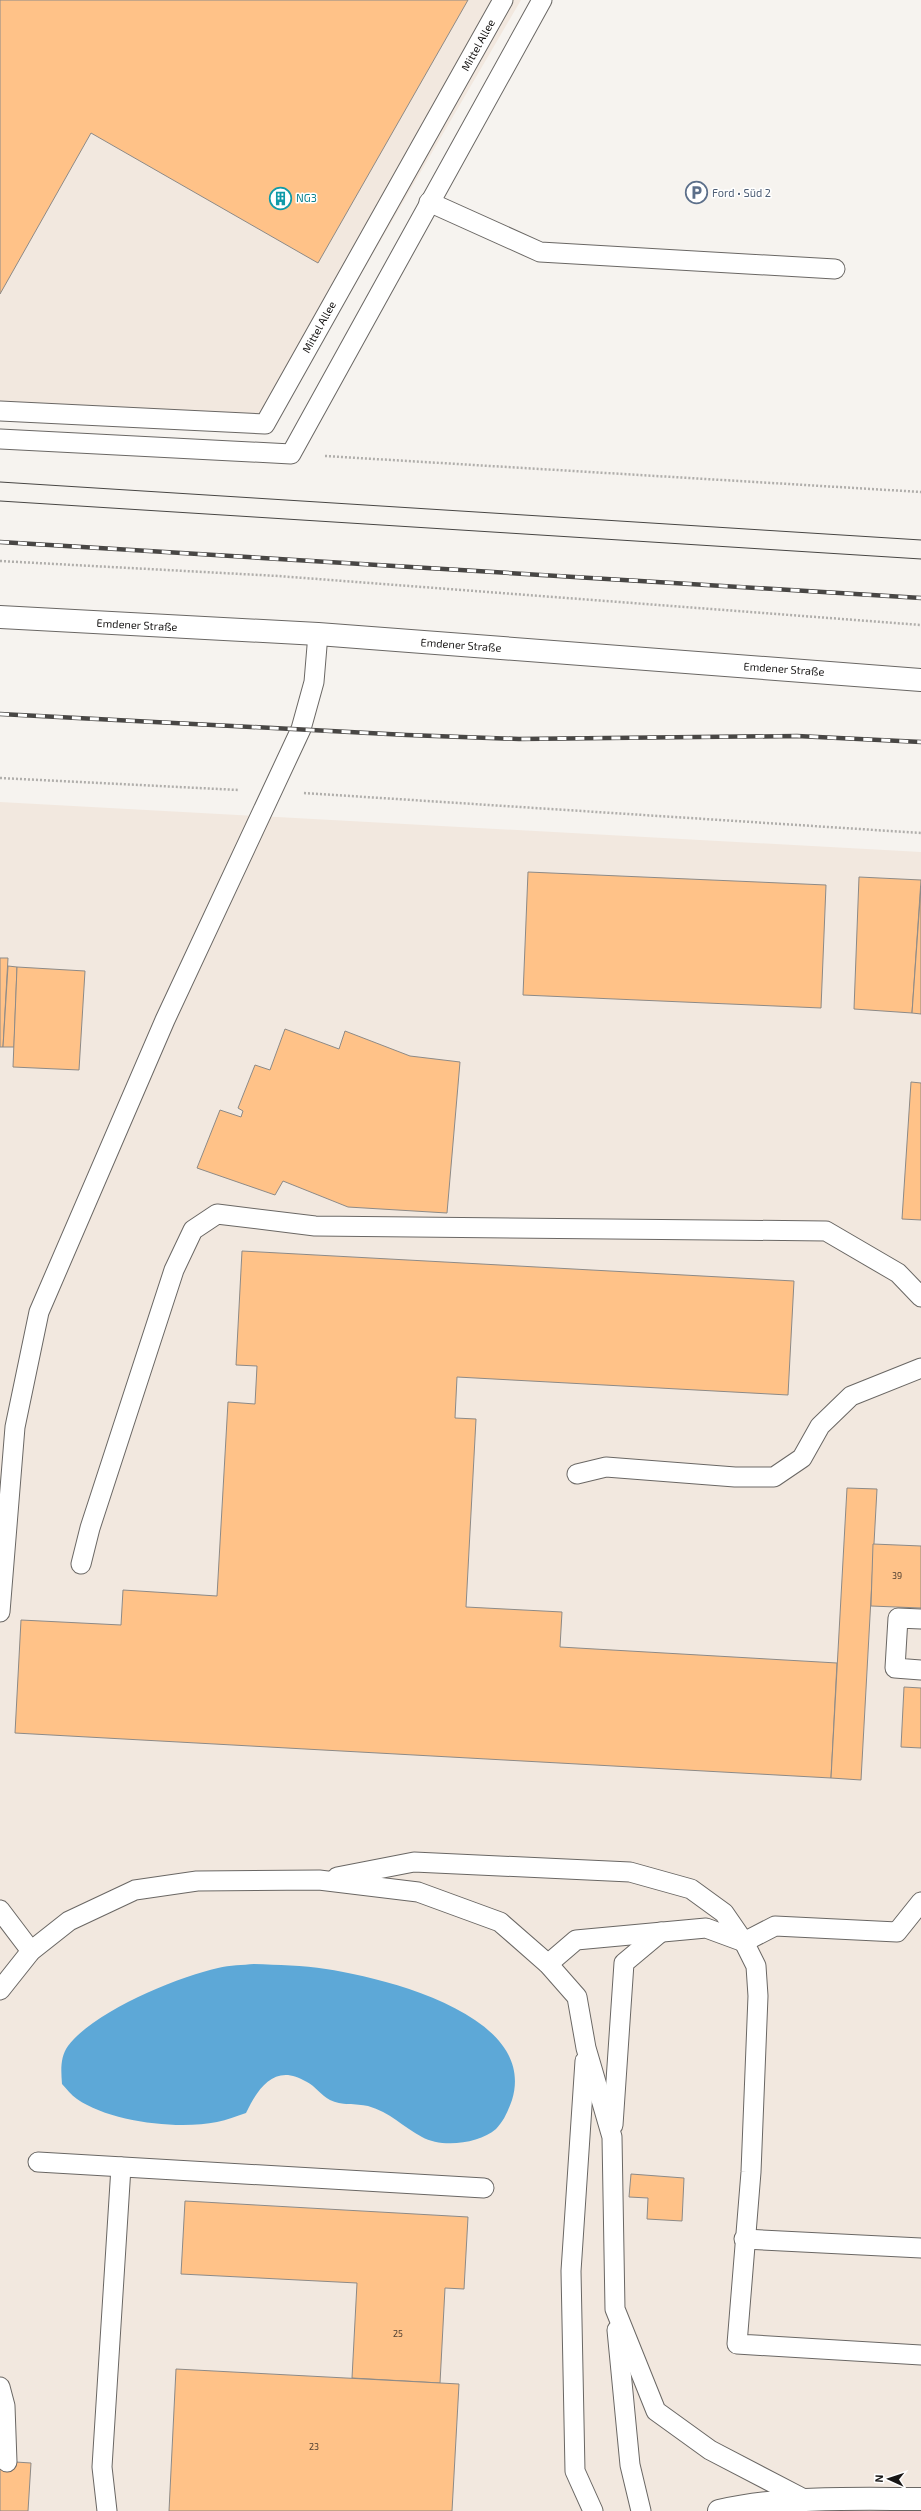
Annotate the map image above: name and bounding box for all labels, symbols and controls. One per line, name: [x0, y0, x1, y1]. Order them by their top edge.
street label: Mittel Allee: [458, 17, 497, 73]
parking icon: Ford • Süd 2: [683, 180, 709, 206]
building icon: NG3: [267, 185, 293, 211]
place label: Ford • Süd 2: [712, 186, 771, 199]
place label: NG3: [296, 191, 317, 204]
street label: Mittel Allee: [299, 299, 338, 355]
street label: Emdener Straße: [96, 616, 178, 633]
street label: Emdener Straße: [420, 635, 502, 654]
street label: Emdener Straße: [743, 659, 825, 678]
house number: 39: [892, 1570, 902, 1581]
house number: 25: [393, 2328, 403, 2339]
house number: 23: [309, 2441, 319, 2452]
north arrow: [869, 2459, 909, 2499]
text: N: [872, 2474, 885, 2483]

